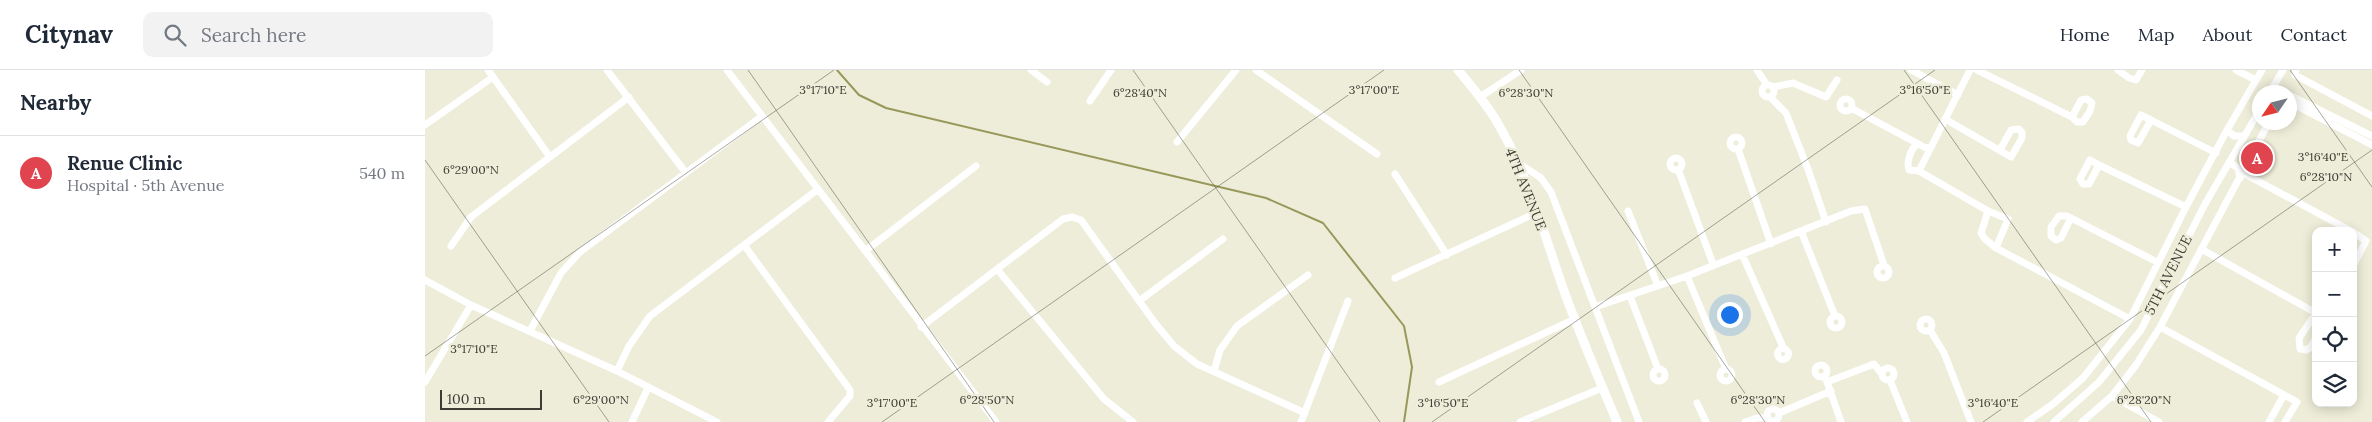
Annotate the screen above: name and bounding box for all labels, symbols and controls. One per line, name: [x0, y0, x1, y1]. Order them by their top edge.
search box: [143, 12, 493, 57]
text: Citynav: [25, 19, 113, 50]
icon: search: [161, 21, 189, 49]
text: Search here: [201, 23, 306, 47]
text: Home: [2060, 23, 2110, 46]
text: Map: [2138, 23, 2174, 46]
text: About: [2202, 23, 2252, 46]
text: Contact: [2280, 23, 2347, 46]
text: 3°17'10"E: [799, 82, 847, 97]
text: 3°17'00"E: [1349, 82, 1399, 97]
text: 3°16'50"E: [1900, 82, 1950, 97]
text: 6°28'40"N: [1113, 85, 1167, 100]
text: 6°28'30"N: [1499, 85, 1553, 100]
north arrow: [2252, 85, 2297, 130]
text: Nearby: [20, 89, 91, 116]
pin: A: [2241, 139, 2273, 177]
street label: 4TH AVENUE: [1501, 145, 1551, 233]
text: 3°16'40"E: [2298, 149, 2348, 164]
text: Renue Clinic: [67, 151, 182, 175]
text: 6°29'00"N: [443, 162, 499, 177]
text: A: [31, 163, 41, 183]
text: 540 m: [359, 163, 405, 183]
text: 6°28'10"N: [2300, 169, 2352, 184]
text: Hospital · 5th Avenue: [67, 175, 224, 195]
map controls: [2312, 227, 2357, 407]
button: +: [2312, 227, 2357, 272]
street label: 5TH AVENUE: [2140, 232, 2196, 318]
button: −: [2312, 272, 2357, 317]
your location: [1717, 302, 1743, 328]
button: locate: [2312, 317, 2357, 362]
text: 3°17'10"E: [450, 341, 498, 356]
button: layers: [2312, 362, 2357, 407]
scale bar: [440, 387, 543, 410]
text: 100 m: [447, 390, 486, 408]
text: 6°29'00"N: [573, 392, 629, 407]
text: 6°28'50"N: [960, 392, 1014, 407]
text: 6°28'30"N: [1731, 392, 1785, 407]
text: 6°28'20"N: [2117, 392, 2171, 407]
text: 3°17'00"E: [867, 395, 917, 410]
text: 3°16'50"E: [1418, 395, 1468, 410]
text: 3°16'40"E: [1968, 395, 2018, 410]

